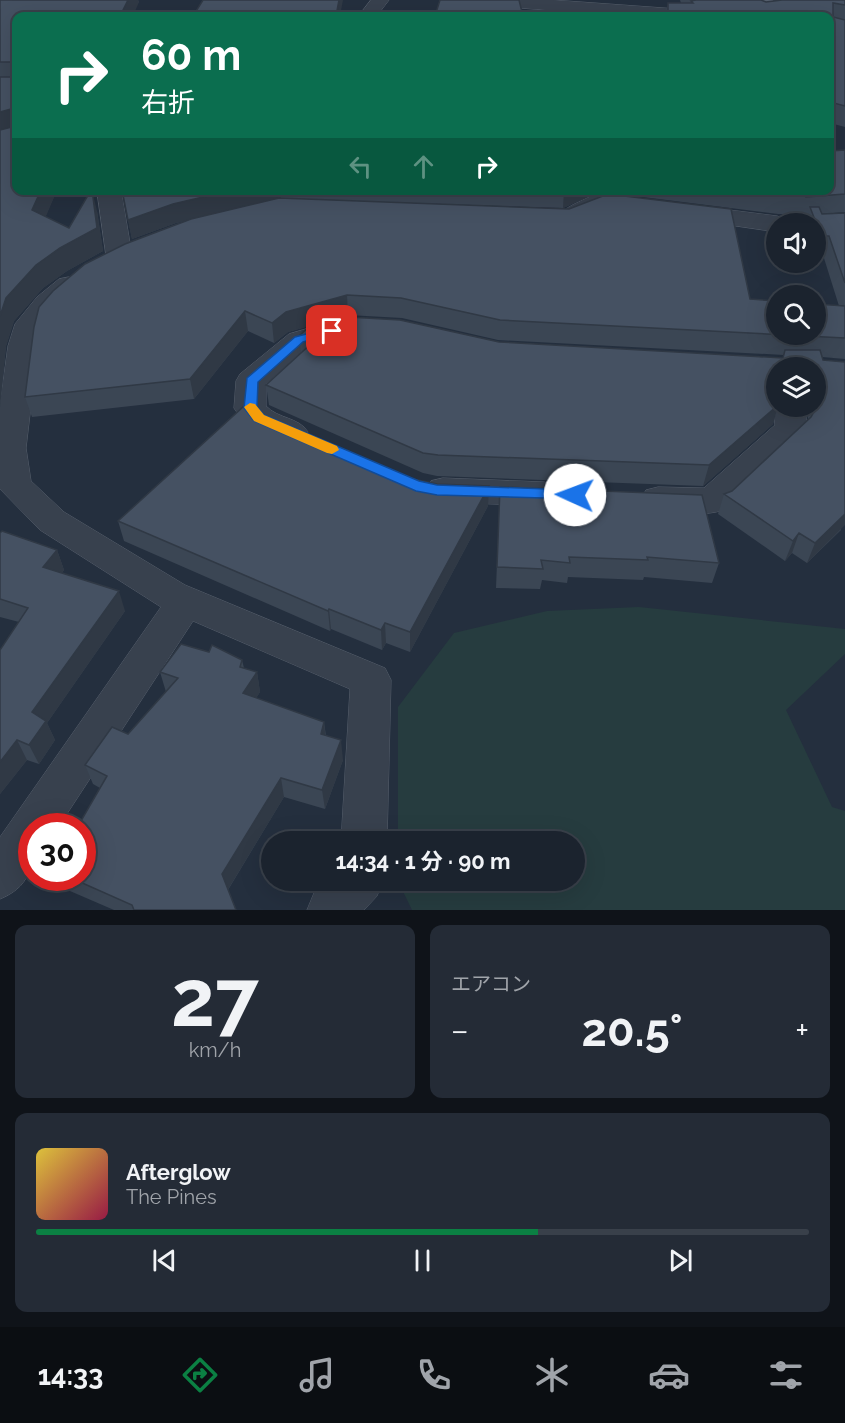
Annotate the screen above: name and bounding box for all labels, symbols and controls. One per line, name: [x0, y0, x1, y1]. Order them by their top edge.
text: 60 m: [141, 31, 241, 80]
icon: right: [42, 36, 120, 114]
text: 右折: [141, 87, 195, 118]
icon: left: [344, 150, 377, 183]
icon: ahead: [407, 150, 440, 183]
icon: right: [470, 150, 503, 183]
map controls: [766, 213, 826, 417]
button: sound: [766, 213, 826, 273]
button: search: [766, 285, 826, 345]
pin: [306, 305, 357, 356]
icon: arrive: [315, 314, 348, 347]
button: layers: [766, 357, 826, 417]
position arrow: [543, 463, 607, 527]
speed limit sign: 30: [18, 813, 96, 891]
text: 14:34 · 1 分 · 90 m: [335, 848, 511, 874]
text: 27: [171, 953, 259, 1044]
text: エアコン: [451, 972, 531, 996]
text: 20.5°: [582, 1004, 682, 1057]
text: −: [451, 1011, 469, 1050]
text: +: [795, 1011, 809, 1050]
text: km/h: [189, 1038, 241, 1062]
text: Afterglow: [126, 1159, 231, 1185]
text: The Pines: [126, 1185, 217, 1209]
icon: previous: [148, 1244, 181, 1277]
icon: pause: [406, 1244, 439, 1277]
icon: next: [664, 1244, 697, 1277]
icon: directions: [179, 1354, 221, 1396]
icon: music: [296, 1354, 338, 1396]
icon: phone: [413, 1354, 455, 1396]
icon: climate: [531, 1354, 573, 1396]
icon: car: [648, 1354, 690, 1396]
icon: filters: [765, 1354, 807, 1396]
text: 14:33: [38, 1360, 103, 1391]

